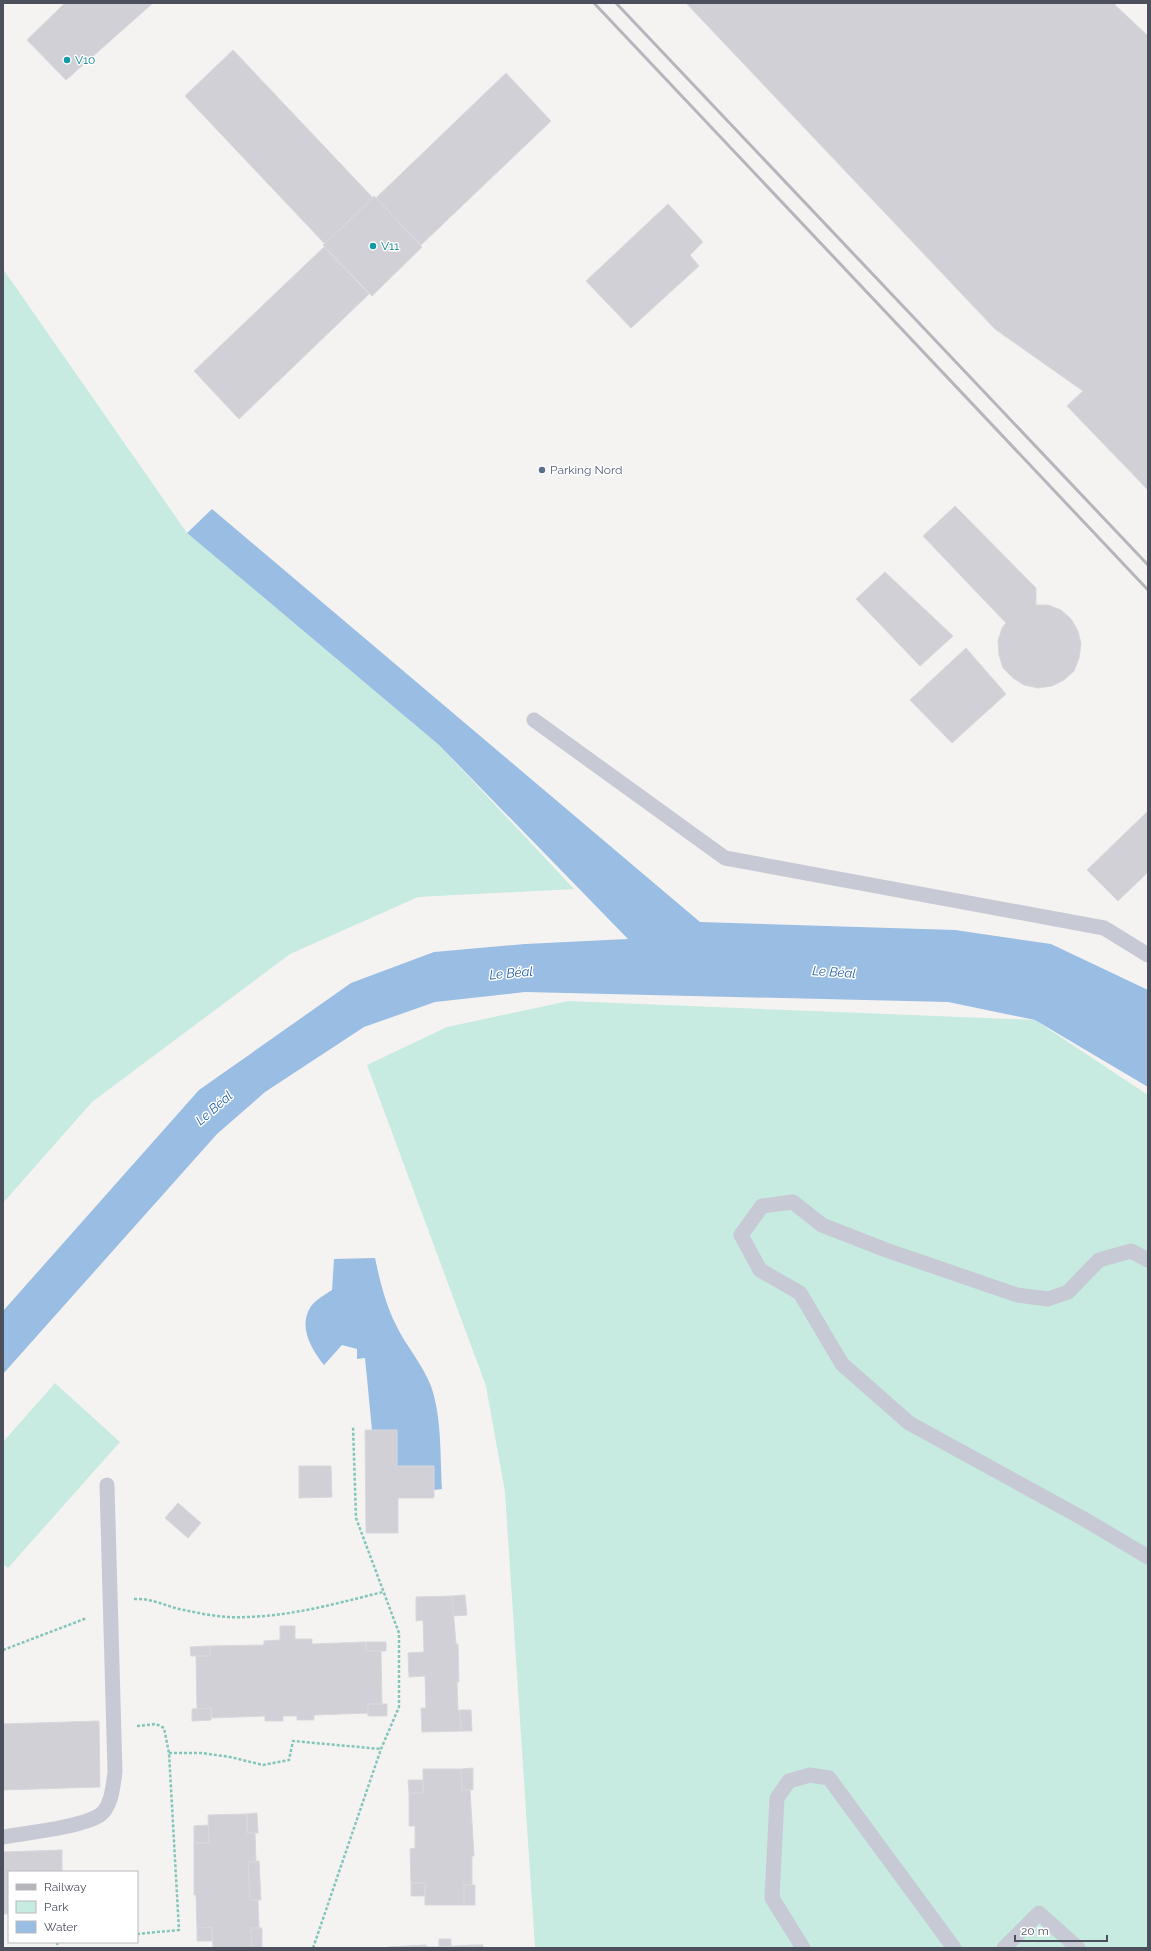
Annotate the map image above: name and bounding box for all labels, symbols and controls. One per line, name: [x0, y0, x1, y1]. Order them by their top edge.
place label: V10: [75, 53, 95, 67]
marker: V10: [62, 55, 72, 65]
place label: V11: [381, 239, 399, 253]
marker: V11: [368, 241, 378, 251]
place label: Parking Nord: [550, 463, 622, 477]
marker: Parking Nord: [537, 465, 547, 475]
water label: Le Béal: [812, 963, 857, 981]
water label: Le Béal: [489, 964, 534, 982]
water label: Le Béal: [193, 1088, 236, 1128]
legend: [8, 1871, 138, 1943]
text: Railway: [44, 1880, 87, 1894]
text: Park: [44, 1900, 69, 1914]
scale bar: [1015, 1917, 1107, 1943]
text: Water: [44, 1920, 78, 1934]
text: 20 m: [1021, 1924, 1049, 1938]

